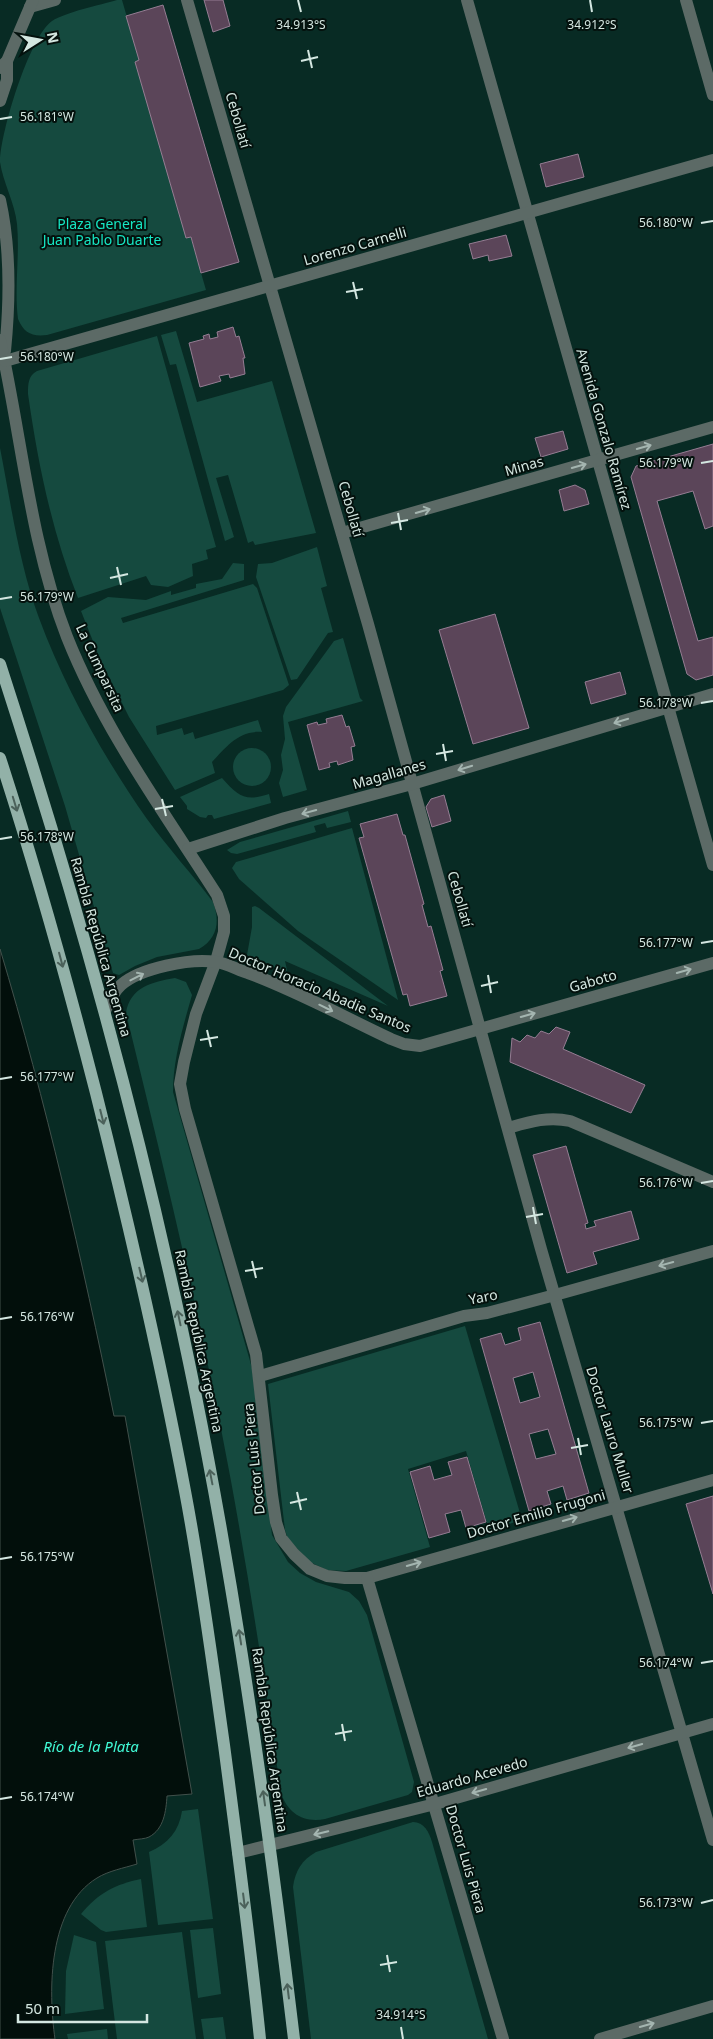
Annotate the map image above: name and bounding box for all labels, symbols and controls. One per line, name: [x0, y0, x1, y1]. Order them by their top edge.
north arrow: [15, 15, 65, 65]
text: 34.913°S: [276, 16, 326, 33]
text: 34.912°S: [567, 16, 617, 33]
text: N: [43, 30, 64, 45]
street label: Cebollatí: [221, 90, 256, 151]
text: 56.181°W: [20, 108, 74, 125]
park label: Plaza General Juan Pablo Duarte: [41, 214, 161, 249]
text: 56.180°W: [639, 214, 693, 231]
street label: Lorenzo Carnelli: [301, 222, 409, 269]
street label: Avenida Gonzalo Ramírez: [572, 346, 637, 512]
text: 56.180°W: [20, 348, 74, 365]
one-way arrow: [636, 441, 652, 451]
street label: Minas: [502, 451, 546, 480]
text: 56.179°W: [639, 454, 693, 471]
one-way arrow: [571, 460, 587, 470]
street label: Cebollatí: [334, 479, 369, 540]
one-way arrow: [415, 505, 431, 515]
text: 56.179°W: [20, 588, 74, 605]
street label: La Cumparsita: [72, 621, 129, 715]
text: 56.178°W: [639, 694, 693, 711]
one-way arrow: [613, 717, 629, 727]
street label: Magallanes: [350, 754, 428, 793]
one-way arrow: [458, 764, 474, 774]
one-way arrow: [10, 796, 20, 812]
one-way arrow: [301, 808, 317, 817]
text: 56.178°W: [20, 828, 74, 845]
street label: Rambla República Argentina: [67, 855, 136, 1039]
street label: Cebollatí: [443, 869, 478, 930]
text: 56.177°W: [639, 934, 693, 951]
street label: Doctor Horacio Abadie Santos: [226, 942, 415, 1037]
one-way arrow: [57, 952, 67, 968]
street label: Gaboto: [567, 965, 619, 996]
one-way arrow: [676, 965, 692, 975]
one-way arrow: [129, 972, 144, 981]
one-way arrow: [318, 1003, 333, 1013]
one-way arrow: [519, 1009, 535, 1019]
text: 56.177°W: [20, 1068, 74, 1085]
one-way arrow: [98, 1109, 107, 1125]
text: 56.176°W: [639, 1174, 693, 1191]
street label: Rambla República Argentina: [171, 1248, 228, 1434]
one-way arrow: [658, 1260, 674, 1270]
one-way arrow: [137, 1267, 146, 1283]
street label: Yaro: [467, 1284, 499, 1309]
text: 56.176°W: [20, 1308, 74, 1325]
one-way arrow: [174, 1310, 184, 1326]
street label: Doctor Lauro Muller: [582, 1364, 639, 1496]
street label: Doctor Luis Piera: [238, 1403, 269, 1516]
text: 56.175°W: [639, 1414, 693, 1431]
one-way arrow: [206, 1469, 216, 1485]
street label: Doctor Emilio Frugoni: [464, 1485, 607, 1542]
one-way arrow: [562, 1514, 578, 1524]
text: 56.175°W: [20, 1548, 74, 1565]
one-way arrow: [406, 1559, 422, 1569]
one-way arrow: [234, 1629, 244, 1645]
street label: Rambla República Argentina: [248, 1646, 293, 1833]
text: 56.174°W: [639, 1654, 693, 1671]
water label: Río de la Plata: [43, 1736, 139, 1756]
one-way arrow: [627, 1742, 643, 1752]
street label: Eduardo Acevedo: [414, 1752, 530, 1801]
one-way arrow: [471, 1787, 487, 1797]
text: 56.174°W: [20, 1788, 74, 1805]
one-way arrow: [259, 1790, 269, 1806]
street label: Doctor Luis Piera: [442, 1803, 491, 1915]
one-way arrow: [314, 1829, 330, 1838]
one-way arrow: [239, 1893, 249, 1909]
text: 56.173°W: [639, 1894, 693, 1911]
one-way arrow: [283, 1983, 293, 1999]
scale bar: [18, 1992, 146, 2024]
text: 50 m: [25, 1998, 60, 2018]
text: 34.914°S: [376, 2006, 426, 2023]
one-way arrow: [639, 2020, 655, 2030]

